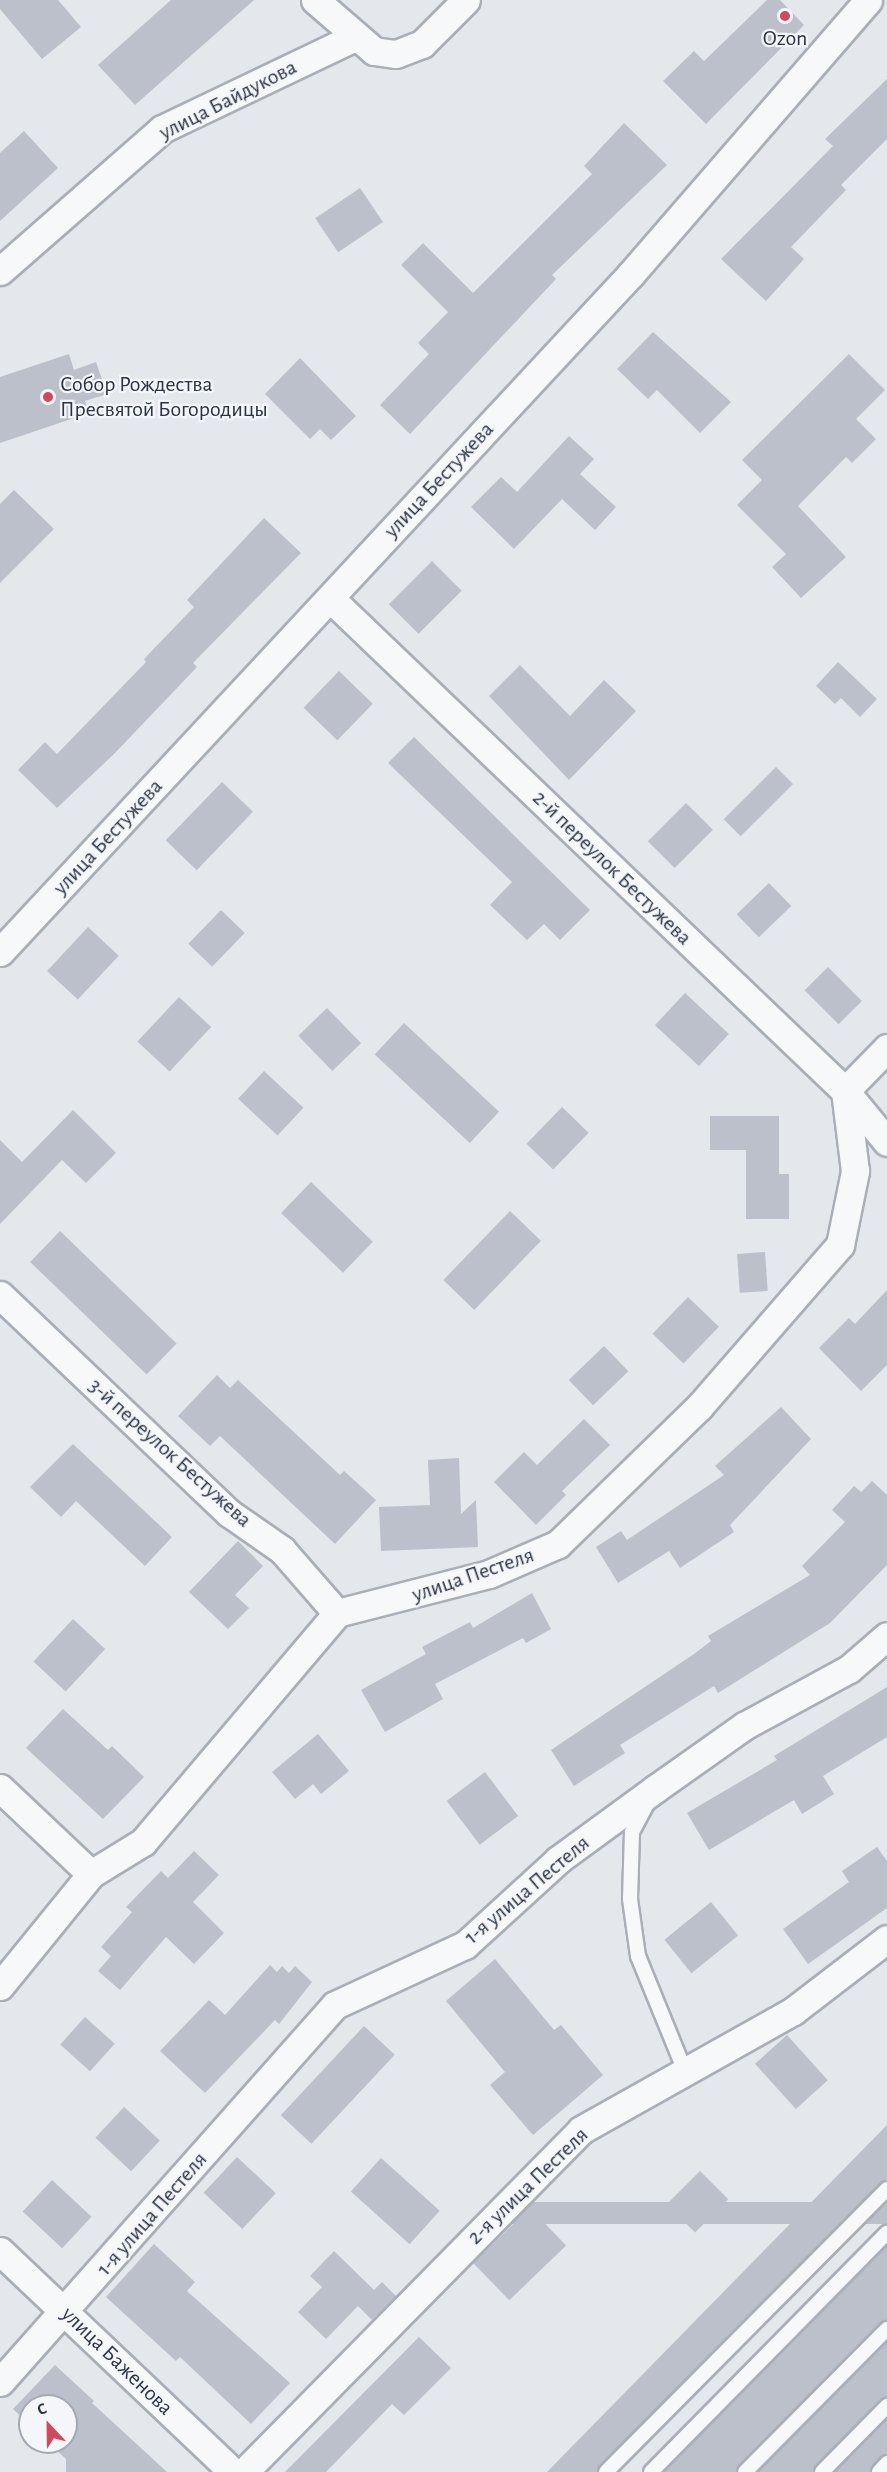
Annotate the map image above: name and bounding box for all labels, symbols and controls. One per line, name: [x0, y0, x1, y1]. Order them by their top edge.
marker: Ozon: [778, 9, 792, 23]
place label: Ozon: [763, 26, 807, 52]
street label: улица Байдукова: [155, 54, 301, 146]
place label: Собор Рождества Пресвятой Богородицы: [60, 371, 268, 422]
marker: Собор Рождества Пресвятой Богородицы: [41, 390, 55, 404]
street label: улица Бестужева: [378, 416, 500, 544]
street label: улица Бестужева: [47, 773, 169, 901]
street label: 2-й переулок Бестужева: [527, 785, 697, 951]
street label: 3-й переулок Бестужева: [83, 1373, 257, 1533]
street label: улица Пестеля: [409, 1542, 537, 1608]
street label: 1-я улица Пестеля: [459, 1830, 595, 1950]
street label: 2-я улица Пестеля: [462, 2122, 594, 2250]
street label: 1-я улица Пестеля: [91, 2147, 213, 2281]
street label: улица Баженова: [56, 2301, 178, 2421]
north arrow: [18, 2394, 78, 2454]
text: С: [35, 2400, 49, 2418]

